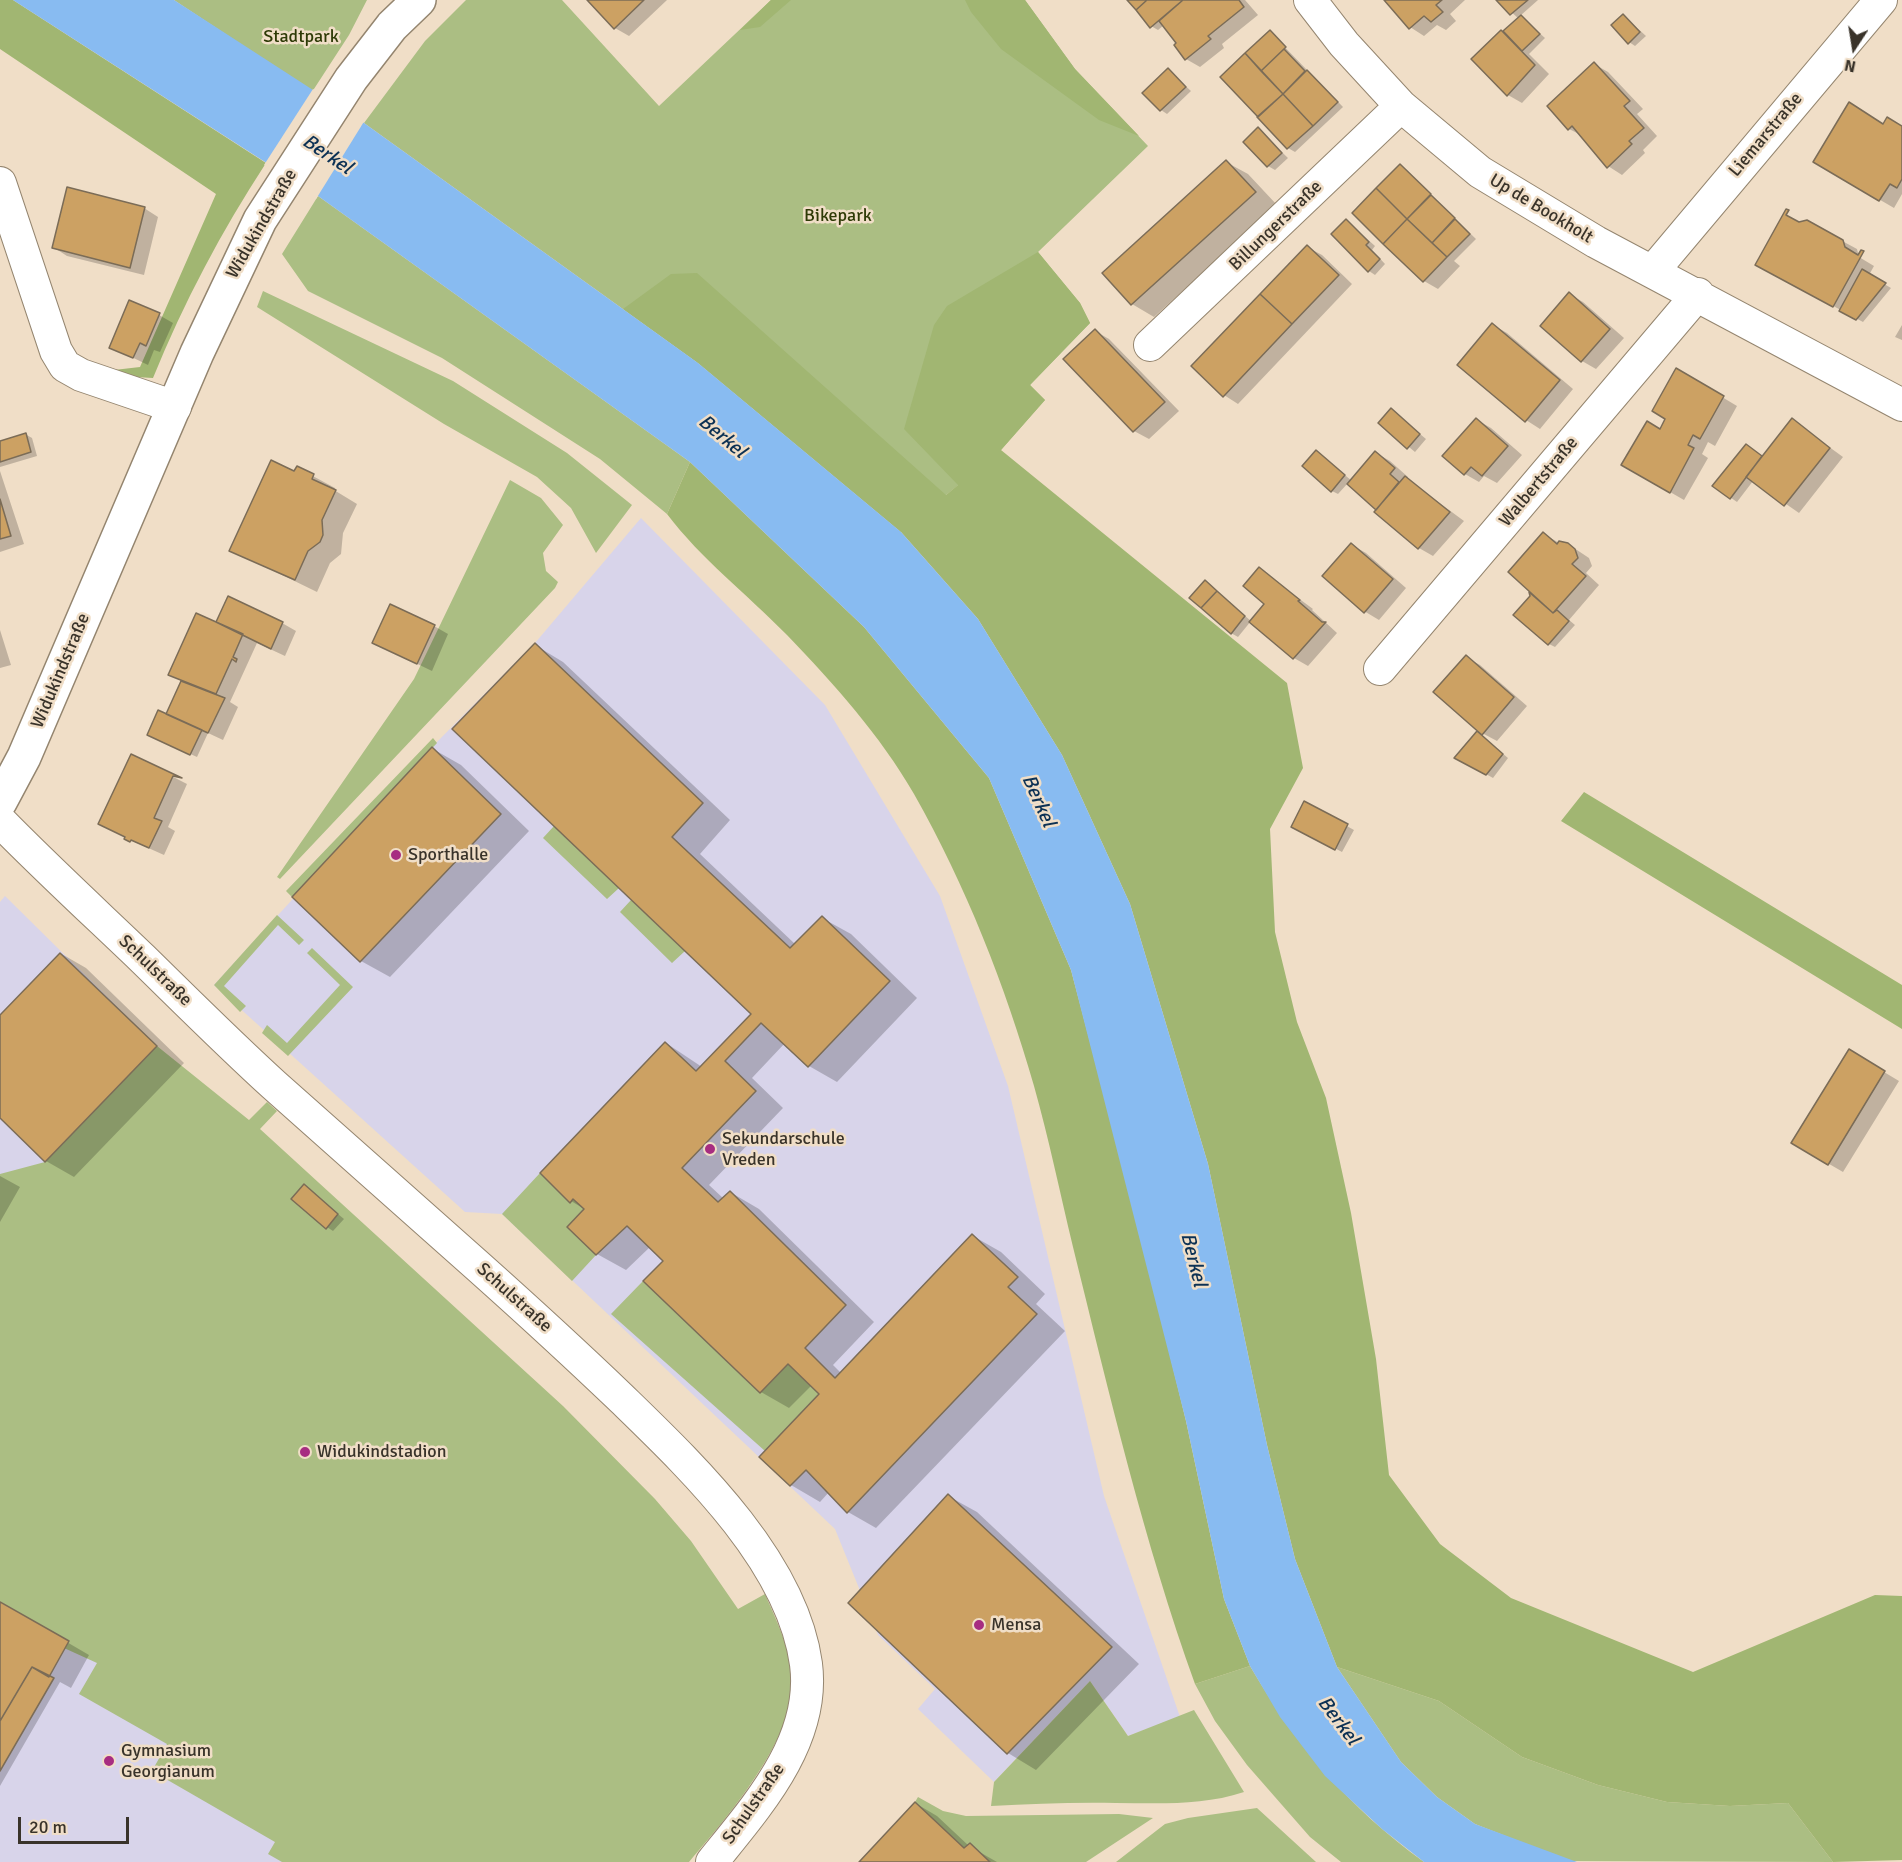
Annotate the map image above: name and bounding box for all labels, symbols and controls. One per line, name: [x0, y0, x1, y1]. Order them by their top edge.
north arrow: [1824, 18, 1884, 78]
park label: Stadtpark: [263, 26, 339, 48]
text: N: [1843, 55, 1858, 77]
street label: Liemarstraße: [1725, 89, 1807, 181]
water label: Berkel: [297, 130, 357, 180]
street label: Widukindstraße: [222, 165, 302, 283]
street label: Up de Bookholt: [1485, 170, 1597, 248]
street label: Billungerstraße: [1225, 176, 1327, 276]
park label: Bikepark: [804, 205, 872, 227]
water label: Berkel: [693, 410, 751, 464]
street label: Walbertstraße: [1495, 433, 1583, 531]
street label: Widukindstraße: [27, 610, 95, 732]
water label: Berkel: [1016, 771, 1060, 831]
place label: Sporthalle: [408, 844, 488, 866]
marker: Sporthalle: [389, 848, 403, 862]
street label: Schulstraße: [114, 931, 196, 1011]
place label: Sekundarschule Vreden: [722, 1128, 845, 1170]
marker: Sekundarschule Vreden: [703, 1142, 717, 1156]
water label: Berkel: [1175, 1230, 1211, 1290]
street label: Schulstraße: [472, 1259, 556, 1337]
place label: Widukindstadion: [317, 1441, 446, 1463]
marker: Widukindstadion: [298, 1445, 312, 1459]
place label: Mensa: [991, 1614, 1041, 1636]
marker: Mensa: [972, 1618, 986, 1632]
water label: Berkel: [1312, 1692, 1364, 1750]
place label: Gymnasium Georgianum: [121, 1740, 215, 1782]
marker: Gymnasium Georgianum: [102, 1754, 116, 1768]
street label: Schulstraße: [718, 1760, 790, 1848]
scale bar: [21, 1805, 132, 1843]
text: 20 m: [29, 1816, 67, 1838]

